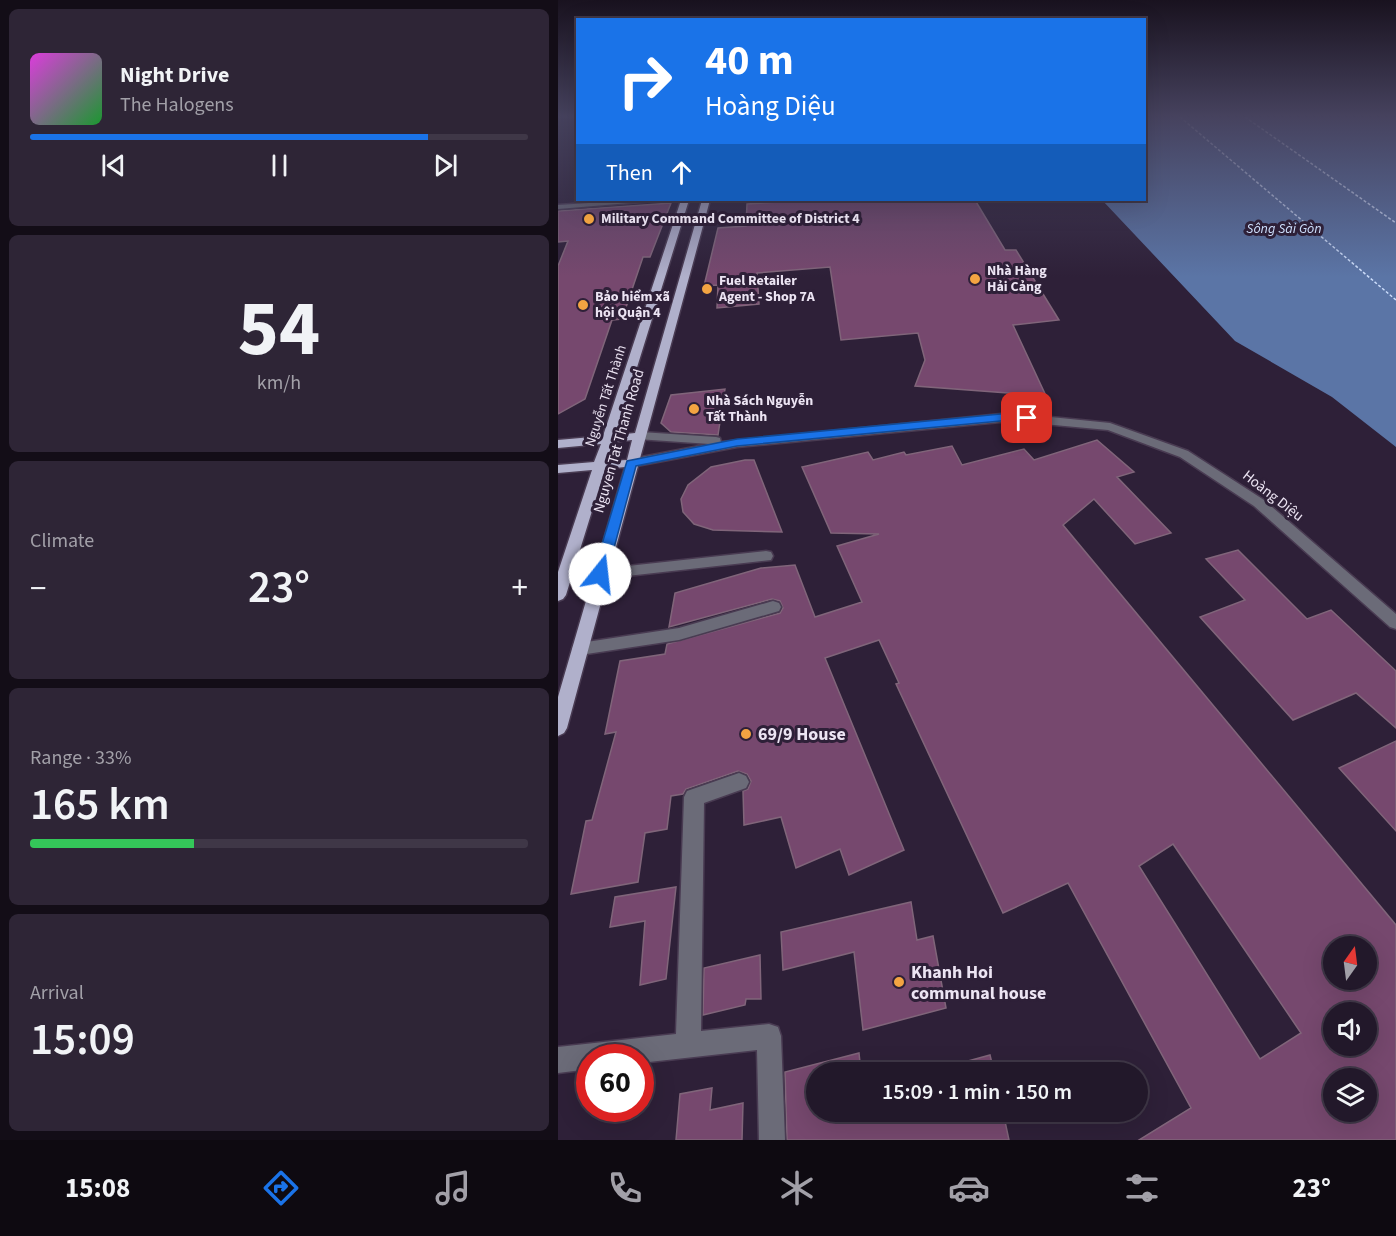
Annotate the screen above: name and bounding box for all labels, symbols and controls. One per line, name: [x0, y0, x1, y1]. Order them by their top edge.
text: 40 m: [705, 31, 794, 91]
icon: right: [606, 42, 684, 120]
text: Night Drive: [120, 59, 229, 91]
text: Hoàng Diệu: [705, 87, 836, 126]
text: The Halogens: [120, 91, 234, 119]
icon: previous: [97, 149, 130, 182]
icon: pause: [263, 149, 296, 182]
icon: next: [429, 149, 462, 182]
icon: ahead: [665, 156, 698, 189]
text: Then: [606, 157, 653, 189]
place label: Military Command Committee of District 4: [601, 209, 860, 229]
marker: Military Command Committee of District 4: [582, 212, 596, 226]
water label: Sông Sài Gòn: [1246, 219, 1322, 239]
place label: Nhà Hàng Hải Cảng: [987, 261, 1047, 297]
place label: Fuel Retailer Agent - Shop 7A: [718, 271, 816, 307]
marker: Nhà Hàng Hải Cảng: [968, 272, 982, 286]
text: 54: [238, 274, 320, 385]
marker: Fuel Retailer Agent - Shop 7A: [700, 282, 714, 296]
place label: Bảo hiểm xã hội Quận 4: [595, 287, 670, 323]
marker: Bảo hiểm xã hội Quận 4: [576, 298, 590, 312]
street label: Nguyễn Tất Thành: [580, 343, 632, 449]
street label: Nguyen Tat Thanh Road: [588, 367, 650, 515]
text: km/h: [257, 369, 301, 397]
place label: Nhà Sách Nguyễn Tất Thành: [706, 391, 813, 427]
pin: [1001, 392, 1052, 443]
icon: arrive: [1010, 401, 1043, 434]
marker: Nhà Sách Nguyễn Tất Thành: [687, 402, 701, 416]
street label: Hoàng Diệu: [1238, 465, 1308, 527]
text: Climate: [30, 527, 94, 555]
position arrow: [568, 542, 632, 606]
text: 23°: [248, 556, 310, 620]
text: −: [30, 565, 46, 612]
text: +: [512, 565, 528, 612]
place label: 69/9 House: [758, 722, 846, 747]
marker: 69/9 House: [739, 727, 753, 741]
text: Range · 33%: [30, 744, 131, 772]
text: 165 km: [30, 773, 170, 837]
north arrow: [1323, 936, 1377, 990]
map controls: [1323, 936, 1377, 1122]
place label: Khanh Hoi communal house: [911, 960, 1046, 1006]
marker: Khanh Hoi communal house: [892, 975, 906, 989]
text: Arrival: [30, 979, 84, 1007]
button: sound: [1323, 1002, 1377, 1056]
text: 15:09: [30, 1008, 135, 1072]
speed limit sign: 60: [576, 1044, 654, 1122]
button: layers: [1323, 1068, 1377, 1122]
text: 15:09 · 1 min · 150 m: [882, 1076, 1072, 1108]
icon: directions: [260, 1167, 302, 1209]
icon: music: [432, 1167, 474, 1209]
icon: phone: [604, 1167, 646, 1209]
icon: climate: [776, 1167, 818, 1209]
icon: car: [948, 1167, 990, 1209]
icon: filters: [1121, 1167, 1163, 1209]
text: 15:08: [65, 1169, 130, 1208]
text: 23°: [1293, 1169, 1331, 1208]

